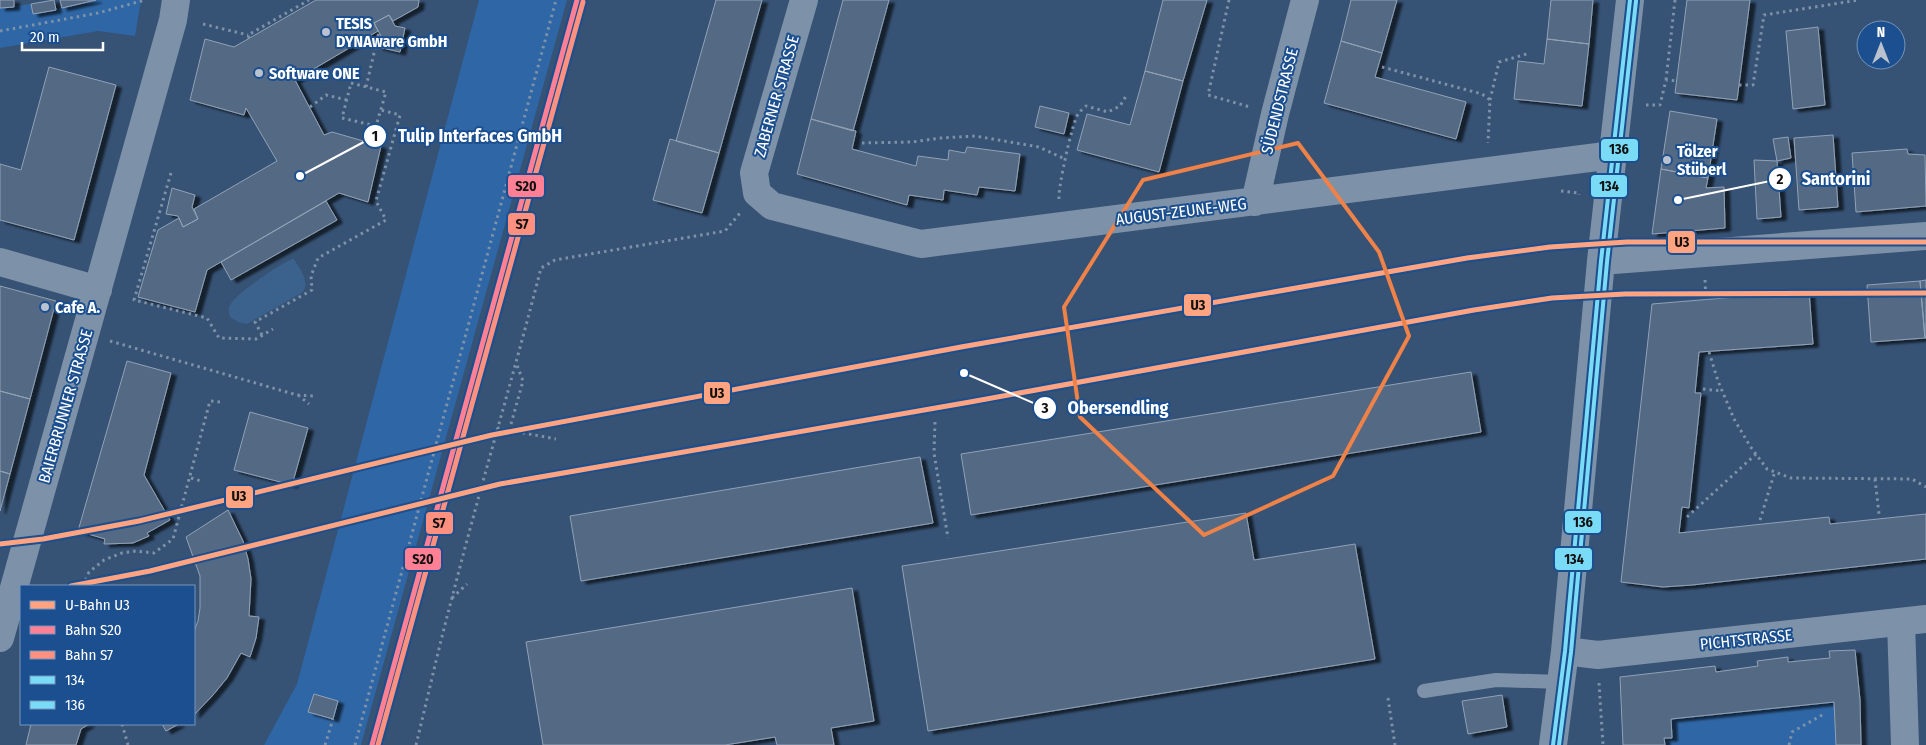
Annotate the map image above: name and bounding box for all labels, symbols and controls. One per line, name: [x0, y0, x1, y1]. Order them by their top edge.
place label: TESIS DYNAware GmbH: [336, 14, 447, 51]
scale bar: [22, 20, 104, 52]
north arrow: [1856, 20, 1906, 70]
text: N: [1877, 24, 1885, 41]
marker: TESIS DYNAware GmbH: [320, 26, 332, 38]
text: 20 m: [30, 28, 60, 46]
street label: ZABERNER STRASSE: [750, 33, 803, 159]
street label: SÜDENDSTRASSE: [1257, 46, 1302, 156]
place label: Software ONE: [269, 64, 360, 83]
marker: Software ONE: [253, 67, 265, 79]
callout: Tulip Interfaces GmbH: [363, 120, 572, 153]
text: Tulip Interfaces GmbH: [398, 125, 562, 147]
text: 1: [372, 127, 378, 145]
line badge: 136: [1600, 138, 1639, 162]
text: 136: [1609, 141, 1629, 158]
place label: Tölzer Stüberl: [1677, 142, 1727, 179]
marker: Tölzer Stüberl: [1661, 154, 1673, 166]
callout: Santorini: [1767, 162, 1881, 195]
text: Santorini: [1802, 168, 1870, 190]
text: 2: [1776, 170, 1784, 188]
line badge: S20: [507, 174, 545, 198]
line badge: 134: [1590, 174, 1628, 198]
text: S20: [515, 178, 537, 195]
text: 134: [1599, 178, 1619, 195]
street label: AUGUST-ZEUNE-WEG: [1115, 194, 1247, 229]
line badge: S7: [507, 212, 536, 236]
text: S7: [515, 216, 529, 233]
line badge: U3: [1667, 230, 1696, 254]
text: U3: [1675, 234, 1690, 251]
line badge: U3: [1183, 293, 1212, 317]
text: U3: [1191, 297, 1206, 314]
place label: Cafe A.: [55, 298, 101, 317]
marker: Cafe A.: [39, 301, 51, 313]
street label: BAIERBRUNNER STRASSE: [34, 327, 97, 485]
line badge: U3: [703, 381, 731, 405]
text: U3: [710, 385, 725, 402]
callout: Obersendling: [1033, 391, 1179, 424]
text: Obersendling: [1068, 397, 1168, 419]
text: 3: [1040, 399, 1049, 417]
line badge: U3: [225, 485, 254, 509]
text: U3: [232, 488, 247, 505]
line badge: 136: [1564, 510, 1602, 534]
line badge: S7: [425, 511, 454, 535]
text: 136: [1573, 514, 1593, 531]
text: S7: [432, 515, 446, 532]
line badge: S20: [404, 547, 442, 571]
line badge: 134: [1554, 547, 1593, 571]
text: S20: [412, 551, 434, 568]
text: 134: [1564, 551, 1584, 568]
legend: [20, 585, 195, 725]
text: U-Bahn U3: [65, 596, 130, 614]
text: Bahn S20: [65, 621, 122, 639]
street label: PICHTSTRASSE: [1699, 625, 1793, 654]
text: Bahn S7: [65, 646, 113, 664]
text: 134: [65, 671, 85, 689]
text: 136: [65, 696, 85, 714]

